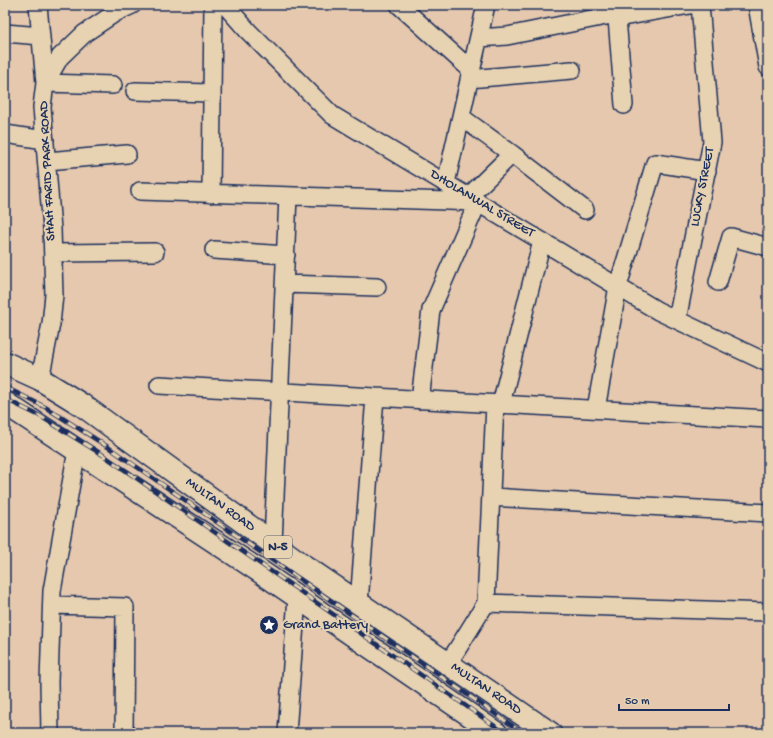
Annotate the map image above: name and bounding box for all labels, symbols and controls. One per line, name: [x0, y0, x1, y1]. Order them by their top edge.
street label: SHAH FARID PARK ROAD: [36, 100, 60, 241]
street label: LUCKY STREET: [687, 145, 719, 228]
street label: DHOLANWAL STREET: [426, 166, 538, 242]
street label: MULTAN ROAD: [182, 474, 259, 537]
road number: N-5: [264, 536, 292, 558]
place icon: Grand Battery: [258, 614, 280, 636]
place label: Grand Battery: [283, 617, 368, 634]
street label: MULTAN ROAD: [447, 659, 526, 720]
scale bar: [619, 686, 729, 712]
text: 50 m: [625, 695, 650, 709]

